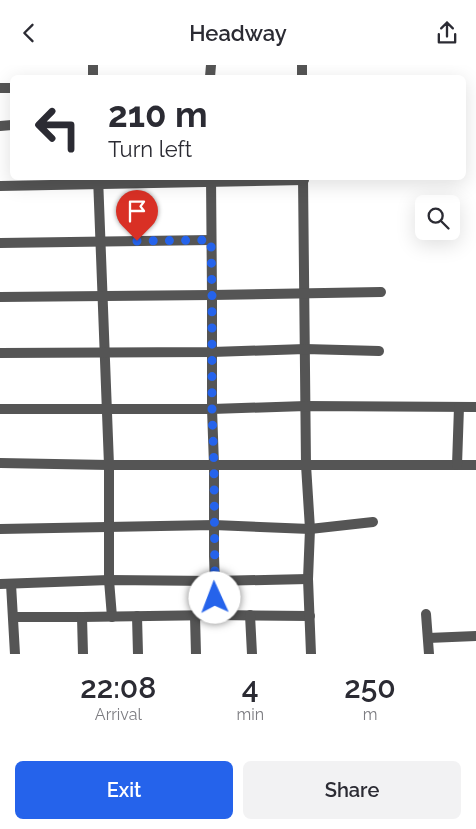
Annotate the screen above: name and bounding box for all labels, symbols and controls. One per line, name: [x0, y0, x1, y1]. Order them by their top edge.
icon: back: [15, 19, 43, 47]
icon: share: [433, 19, 461, 47]
text: Headway: [189, 20, 287, 46]
text: 210 m: [108, 94, 208, 135]
icon: left: [25, 95, 90, 160]
text: Turn left: [108, 136, 192, 162]
pin: [116, 190, 158, 241]
map controls: [415, 195, 460, 240]
button: search: [415, 195, 460, 240]
icon: arrive: [123, 197, 151, 225]
position arrow: [188, 571, 240, 623]
text: 22:08: [80, 670, 156, 705]
text: 4: [242, 670, 259, 705]
text: 250: [344, 670, 396, 705]
text: Arrival: [95, 705, 142, 724]
text: min: [237, 705, 264, 724]
text: m: [363, 705, 377, 724]
button: Exit: [15, 761, 233, 819]
button: Share: [243, 761, 461, 819]

